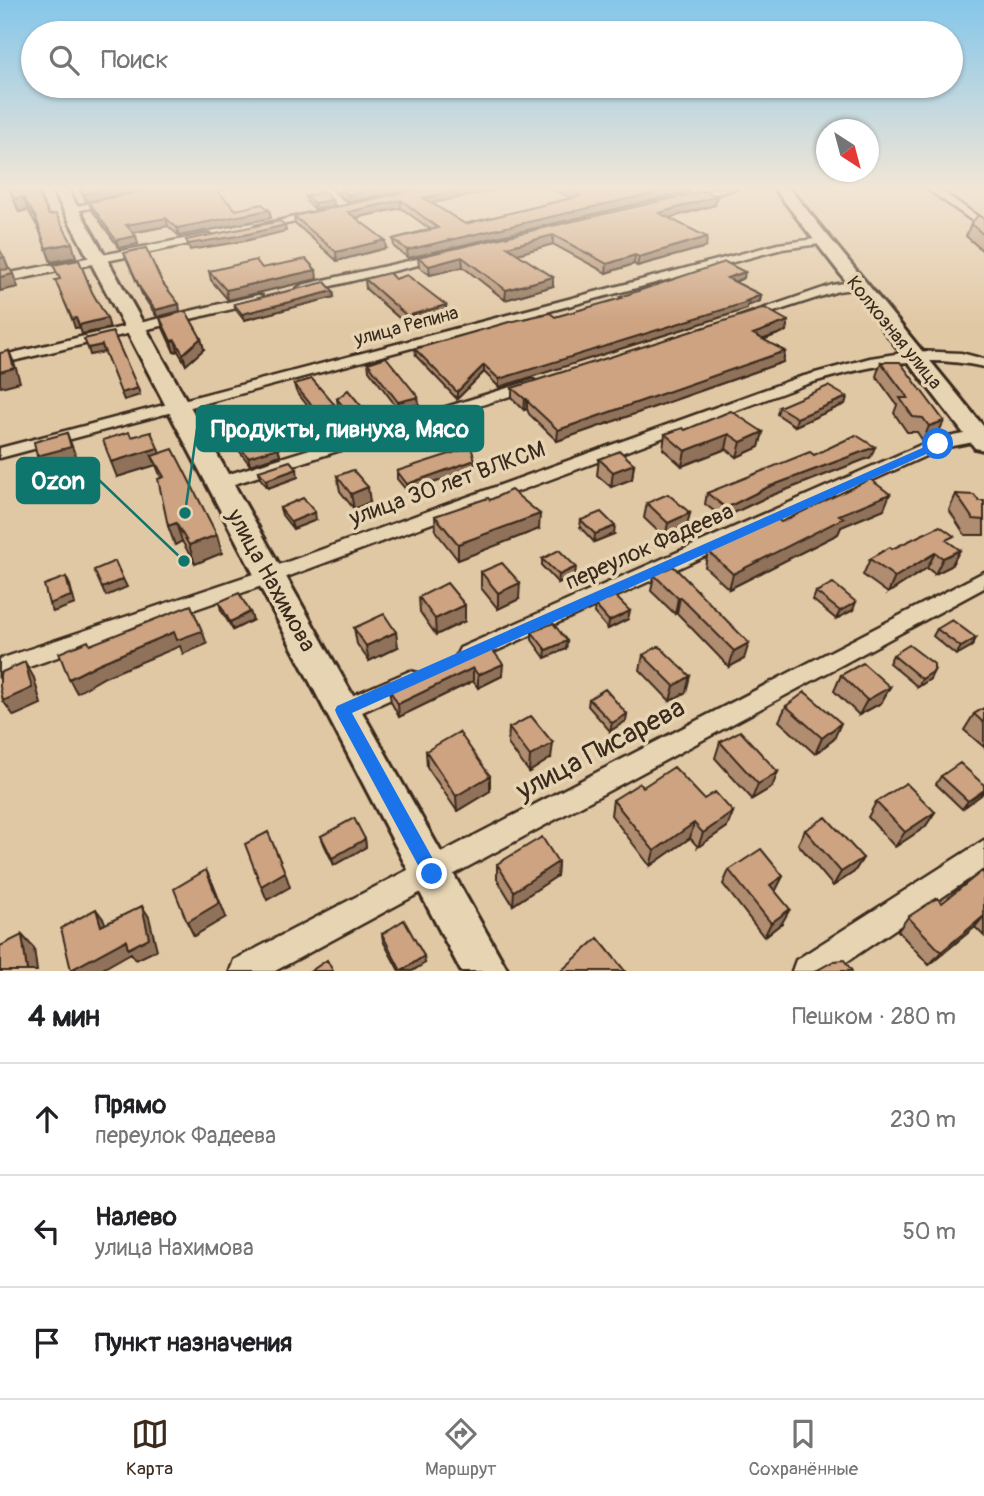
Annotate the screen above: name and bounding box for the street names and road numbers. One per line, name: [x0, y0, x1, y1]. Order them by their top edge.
street label: Колхозная улица: [841, 271, 947, 394]
street label: улица Репина: [351, 301, 461, 352]
street label: улица 30 лет ВЛКСМ: [344, 435, 549, 533]
street label: переулок Фадеева: [561, 496, 738, 597]
street label: улица Нахимова: [220, 503, 323, 657]
street label: улица Писарева: [509, 690, 691, 809]

